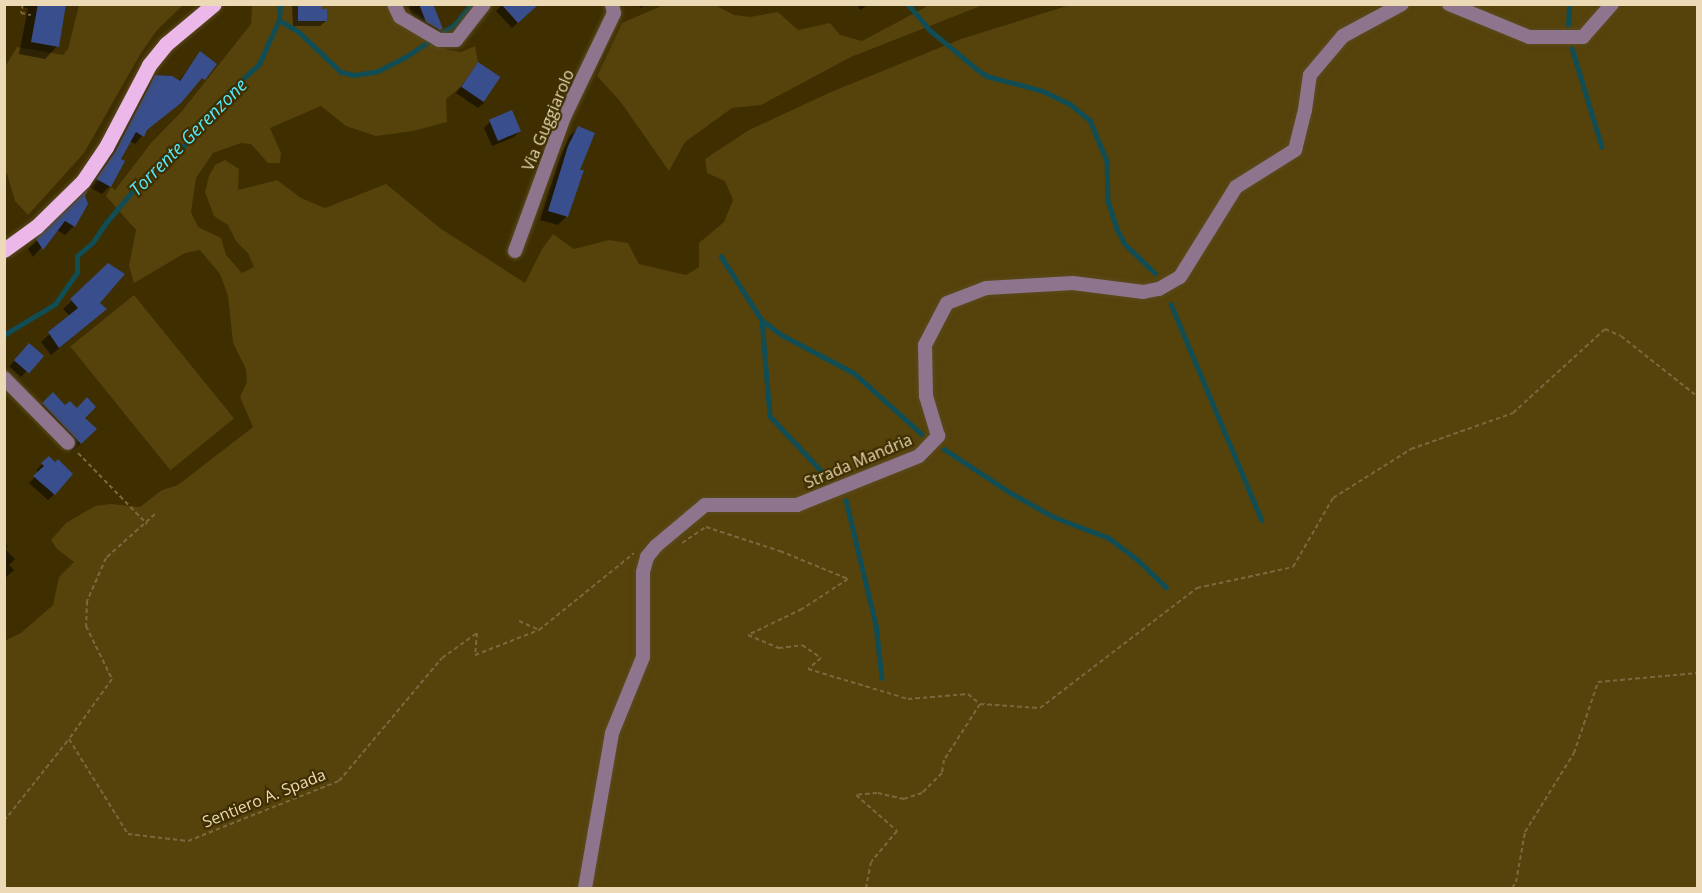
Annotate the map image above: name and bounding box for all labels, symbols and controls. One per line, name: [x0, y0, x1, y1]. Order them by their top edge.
street label: Via Guggiarolo: [518, 66, 578, 174]
water label: Torrente Gerenzone: [125, 74, 251, 200]
street label: Strada Mandria: [801, 430, 915, 492]
street label: Sentiero A. Spada: [200, 765, 328, 831]

